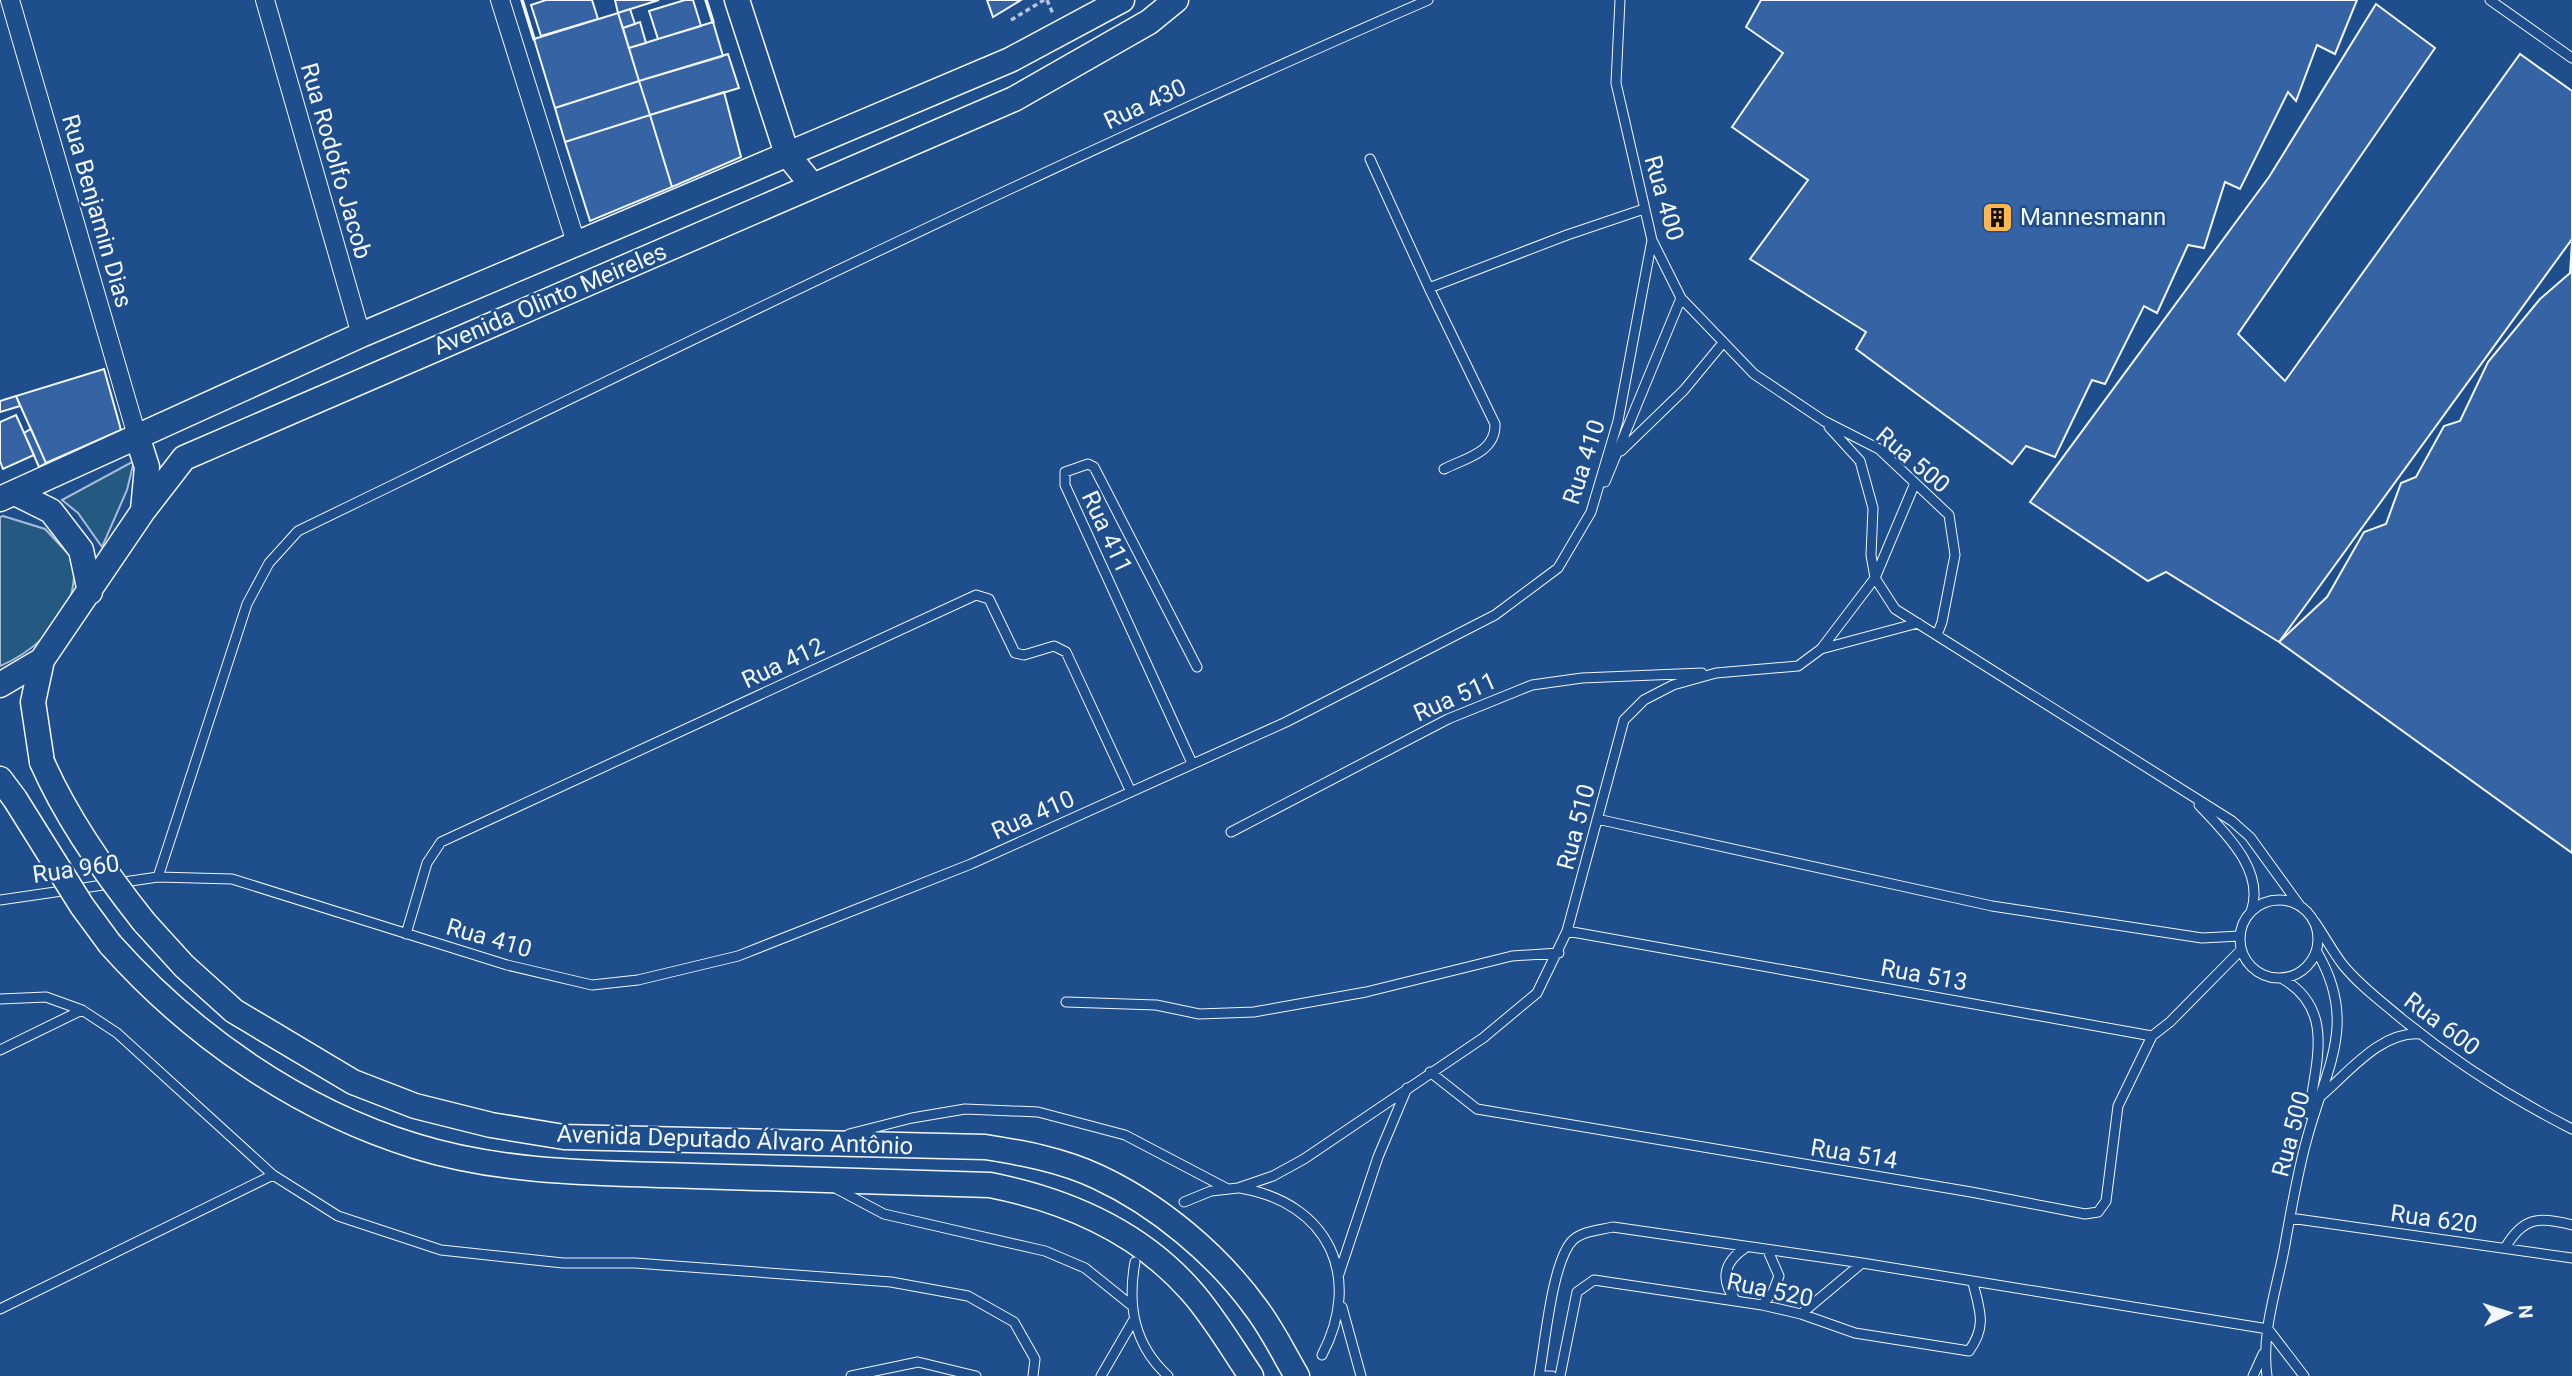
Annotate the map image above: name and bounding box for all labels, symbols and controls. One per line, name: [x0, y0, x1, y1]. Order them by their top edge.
street label: Rua Rodolfo Jacob: [295, 60, 377, 262]
street label: Rua 430: [1099, 73, 1191, 135]
street label: Rua Benjamin Dias: [56, 111, 138, 311]
street label: Rua 400: [1638, 152, 1690, 244]
building icon: Mannesmann: [1980, 200, 2014, 234]
place label: Mannesmann: [2020, 203, 2166, 231]
street label: Avenida Olinto Meireles: [429, 237, 671, 361]
street label: Rua 410: [1557, 416, 1611, 508]
street label: Rua 500: [1870, 421, 1956, 499]
street label: Rua 411: [1076, 486, 1138, 578]
street label: Rua 412: [737, 632, 829, 694]
street label: Rua 511: [1409, 666, 1501, 728]
street label: Rua 510: [1551, 781, 1601, 873]
street label: Rua 410: [987, 784, 1079, 846]
street label: Rua 960: [31, 849, 121, 889]
street label: Rua 410: [443, 912, 535, 964]
street label: Rua 513: [1878, 954, 1970, 996]
street label: Rua 600: [2399, 986, 2485, 1062]
street label: Rua 500: [2266, 1088, 2316, 1180]
street label: Avenida Deputado Álvaro Antônio: [556, 1120, 914, 1160]
street label: Rua 514: [1809, 1133, 1899, 1175]
street label: Rua 620: [2389, 1199, 2479, 1239]
street label: Rua 520: [1724, 1267, 1816, 1313]
north arrow: [2474, 1278, 2544, 1348]
text: N: [2514, 1304, 2537, 1319]

